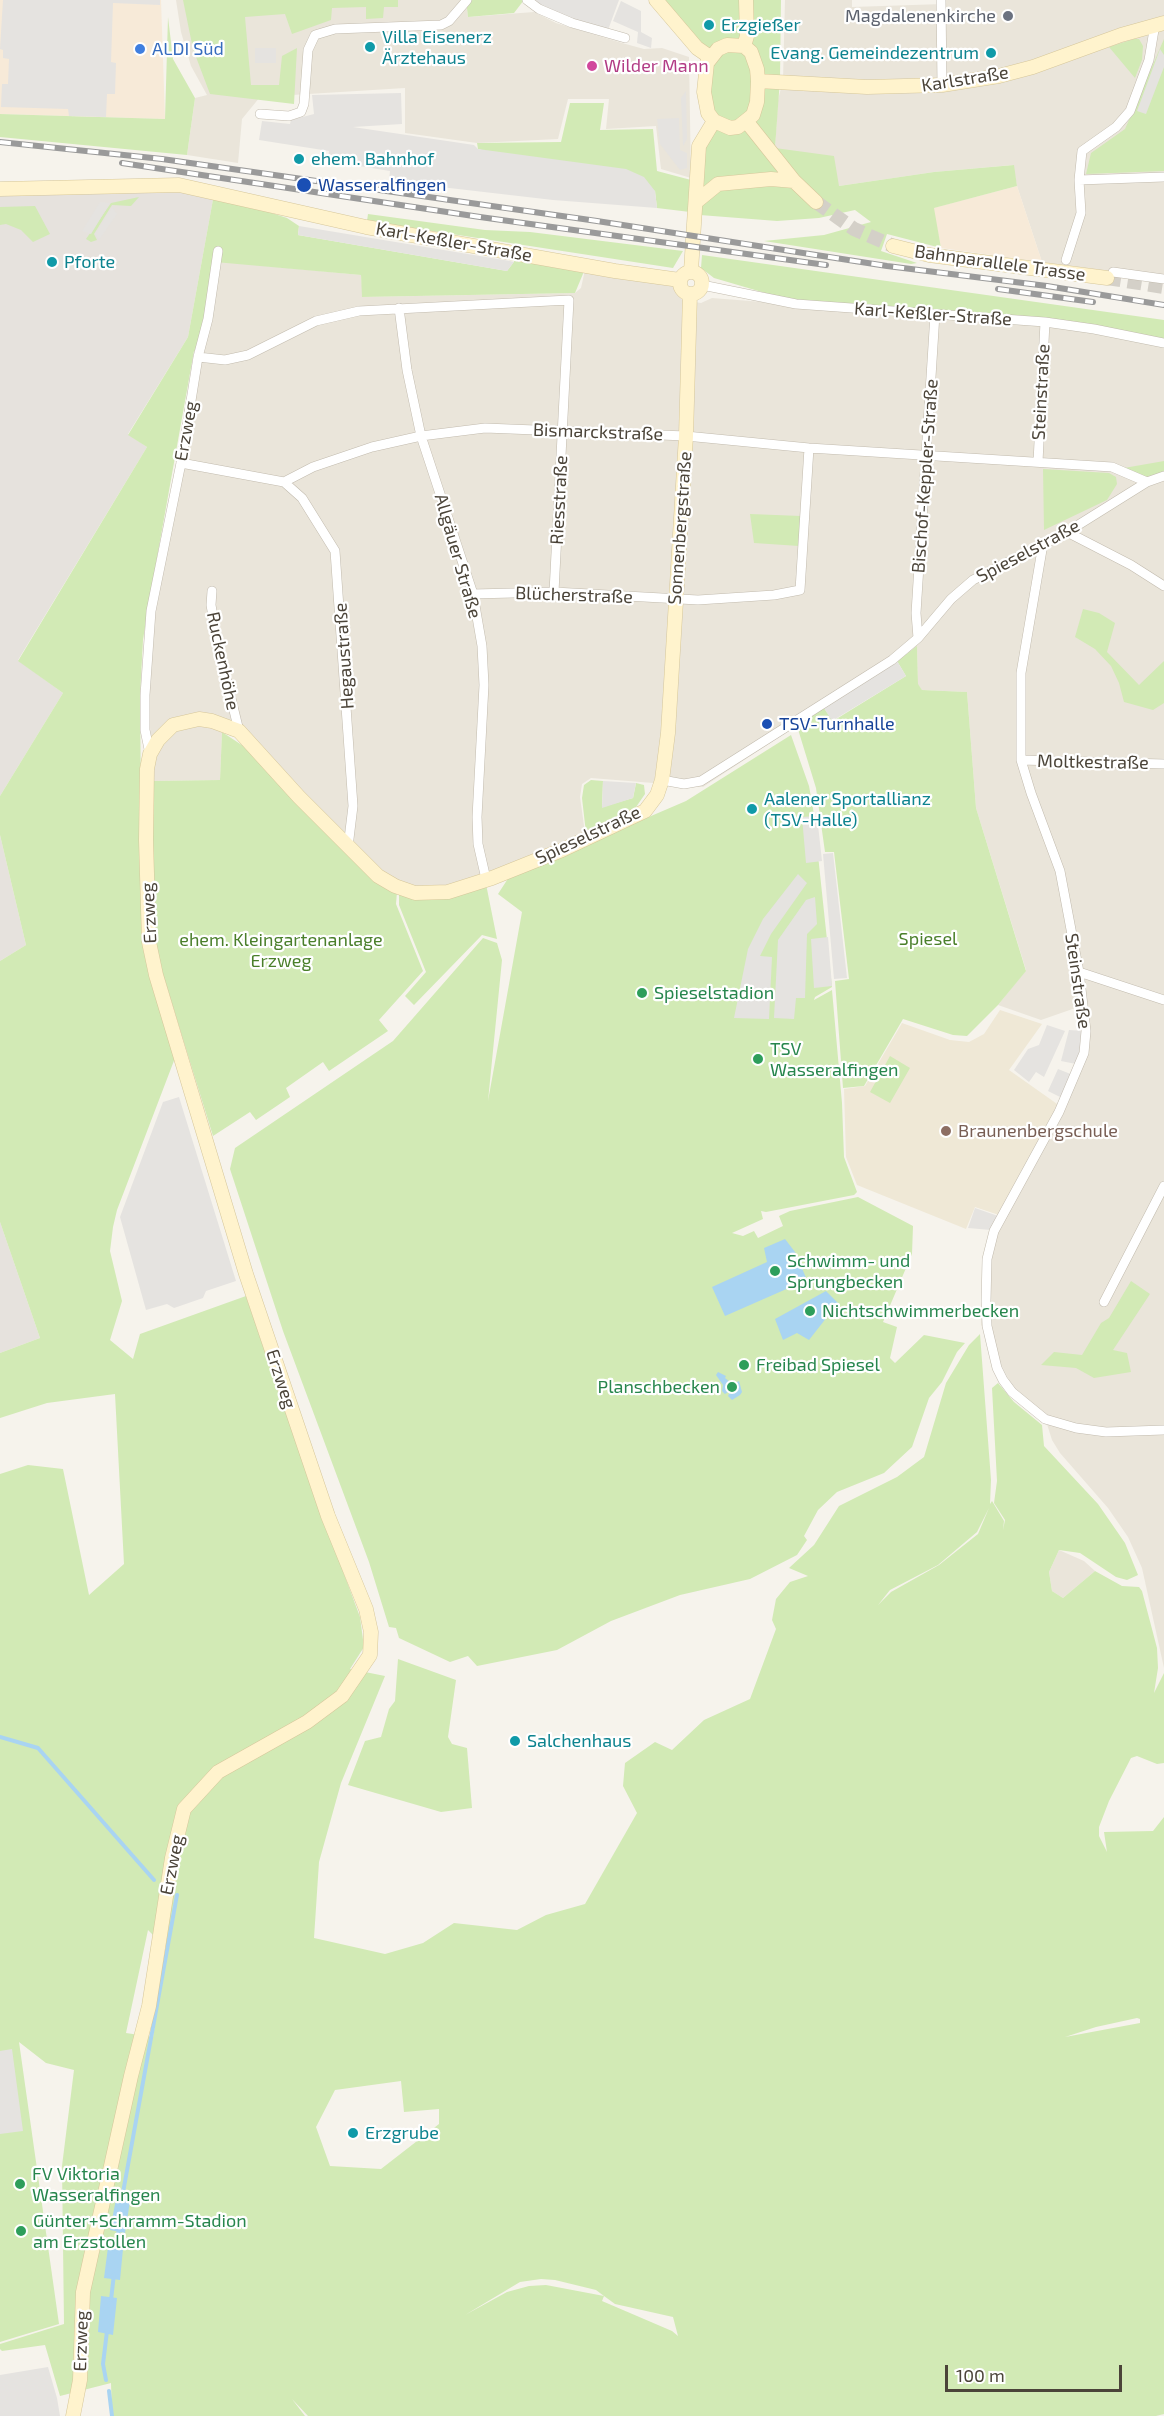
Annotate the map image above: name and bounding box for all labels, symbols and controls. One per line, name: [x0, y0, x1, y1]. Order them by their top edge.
place label: Magdalenenkirche: [845, 5, 996, 27]
marker: Magdalenenkirche: [1001, 9, 1015, 23]
place label: Erzgießer: [721, 14, 801, 36]
marker: Erzgießer: [702, 18, 716, 32]
place label: Villa Eisenerz Ärztehaus: [382, 26, 492, 68]
place label: ALDI Süd: [152, 38, 224, 60]
marker: Villa Eisenerz Ärztehaus: [363, 40, 377, 54]
marker: ALDI Süd: [133, 42, 147, 56]
place label: Evang. Gemeindezentrum: [770, 42, 979, 64]
marker: Evang. Gemeindezentrum: [984, 46, 998, 60]
place label: Wilder Mann: [604, 55, 709, 77]
marker: Wilder Mann: [585, 59, 599, 73]
street label: Karlstraße: [920, 61, 1010, 97]
place label: ehem. Bahnhof: [311, 148, 434, 170]
marker: ehem. Bahnhof: [292, 152, 306, 166]
place label: Wasseralfingen: [318, 174, 447, 196]
marker: Wasseralfingen: [295, 176, 313, 194]
street label: Karl-Keßler-Straße: [374, 218, 534, 266]
street label: Bahnparallele Trasse: [913, 240, 1087, 286]
place label: Pforte: [64, 251, 115, 273]
marker: Pforte: [45, 255, 59, 269]
street label: Karl-Keßler-Straße: [853, 298, 1013, 330]
street label: Steinstraße: [1028, 343, 1054, 441]
street label: Bischof-Keppler-Straße: [907, 378, 943, 574]
street label: Erzweg: [170, 399, 202, 463]
street label: Bismarckstraße: [533, 419, 663, 445]
street label: Sonnenbergstraße: [664, 451, 696, 605]
street label: Riesstraße: [546, 455, 572, 545]
street label: Allgäuer Straße: [430, 491, 486, 621]
street label: Spieselstraße: [973, 515, 1083, 587]
street label: Blücherstraße: [515, 582, 633, 608]
street label: Hegaustraße: [330, 602, 358, 710]
street label: Ruckenhöhe: [202, 610, 244, 712]
place label: TSV-Turnhalle: [779, 713, 895, 735]
marker: TSV-Turnhalle: [760, 717, 774, 731]
street label: Moltkestraße: [1037, 750, 1149, 774]
place label: Aalener Sportallianz (TSV-Halle): [764, 788, 931, 830]
street label: Spieselstraße: [532, 801, 644, 869]
marker: Aalener Sportallianz (TSV-Halle): [745, 802, 759, 816]
street label: Erzweg: [137, 882, 161, 944]
park label: Spiesel: [899, 928, 957, 950]
park label: ehem. Kleingartenanlage Erzweg: [179, 929, 383, 972]
street label: Steinstraße: [1061, 932, 1095, 1030]
place label: Spieselstadion: [654, 982, 774, 1004]
marker: Spieselstadion: [635, 986, 649, 1000]
place label: TSV Wasseralfingen: [770, 1038, 899, 1080]
marker: TSV Wasseralfingen: [751, 1052, 765, 1066]
place label: Braunenbergschule: [958, 1120, 1118, 1142]
marker: Braunenbergschule: [939, 1124, 953, 1138]
place label: Schwimm- und Sprungbecken: [787, 1250, 910, 1292]
marker: Schwimm- und Sprungbecken: [768, 1264, 782, 1278]
place label: Nichtschwimmerbecken: [822, 1300, 1019, 1322]
marker: Nichtschwimmerbecken: [803, 1304, 817, 1318]
street label: Erzweg: [261, 1347, 301, 1411]
place label: Freibad Spiesel: [756, 1354, 880, 1376]
marker: Freibad Spiesel: [737, 1358, 751, 1372]
place label: Planschbecken: [598, 1376, 720, 1398]
marker: Planschbecken: [725, 1380, 739, 1394]
place label: Salchenhaus: [527, 1730, 631, 1752]
marker: Salchenhaus: [508, 1734, 522, 1748]
street label: Erzweg: [156, 1833, 188, 1897]
place label: Erzgrube: [365, 2122, 439, 2144]
marker: Erzgrube: [346, 2126, 360, 2140]
place label: FV Viktoria Wasseralfingen: [32, 2163, 161, 2206]
marker: FV Viktoria Wasseralfingen: [13, 2177, 27, 2191]
place label: Günter+Schramm-Stadion am Erzstollen: [33, 2210, 247, 2252]
marker: Günter+Schramm-Stadion am Erzstollen: [14, 2224, 28, 2238]
street label: Erzweg: [69, 2310, 93, 2372]
scale bar: [948, 2353, 1125, 2391]
text: 100 m: [956, 2364, 1005, 2386]

